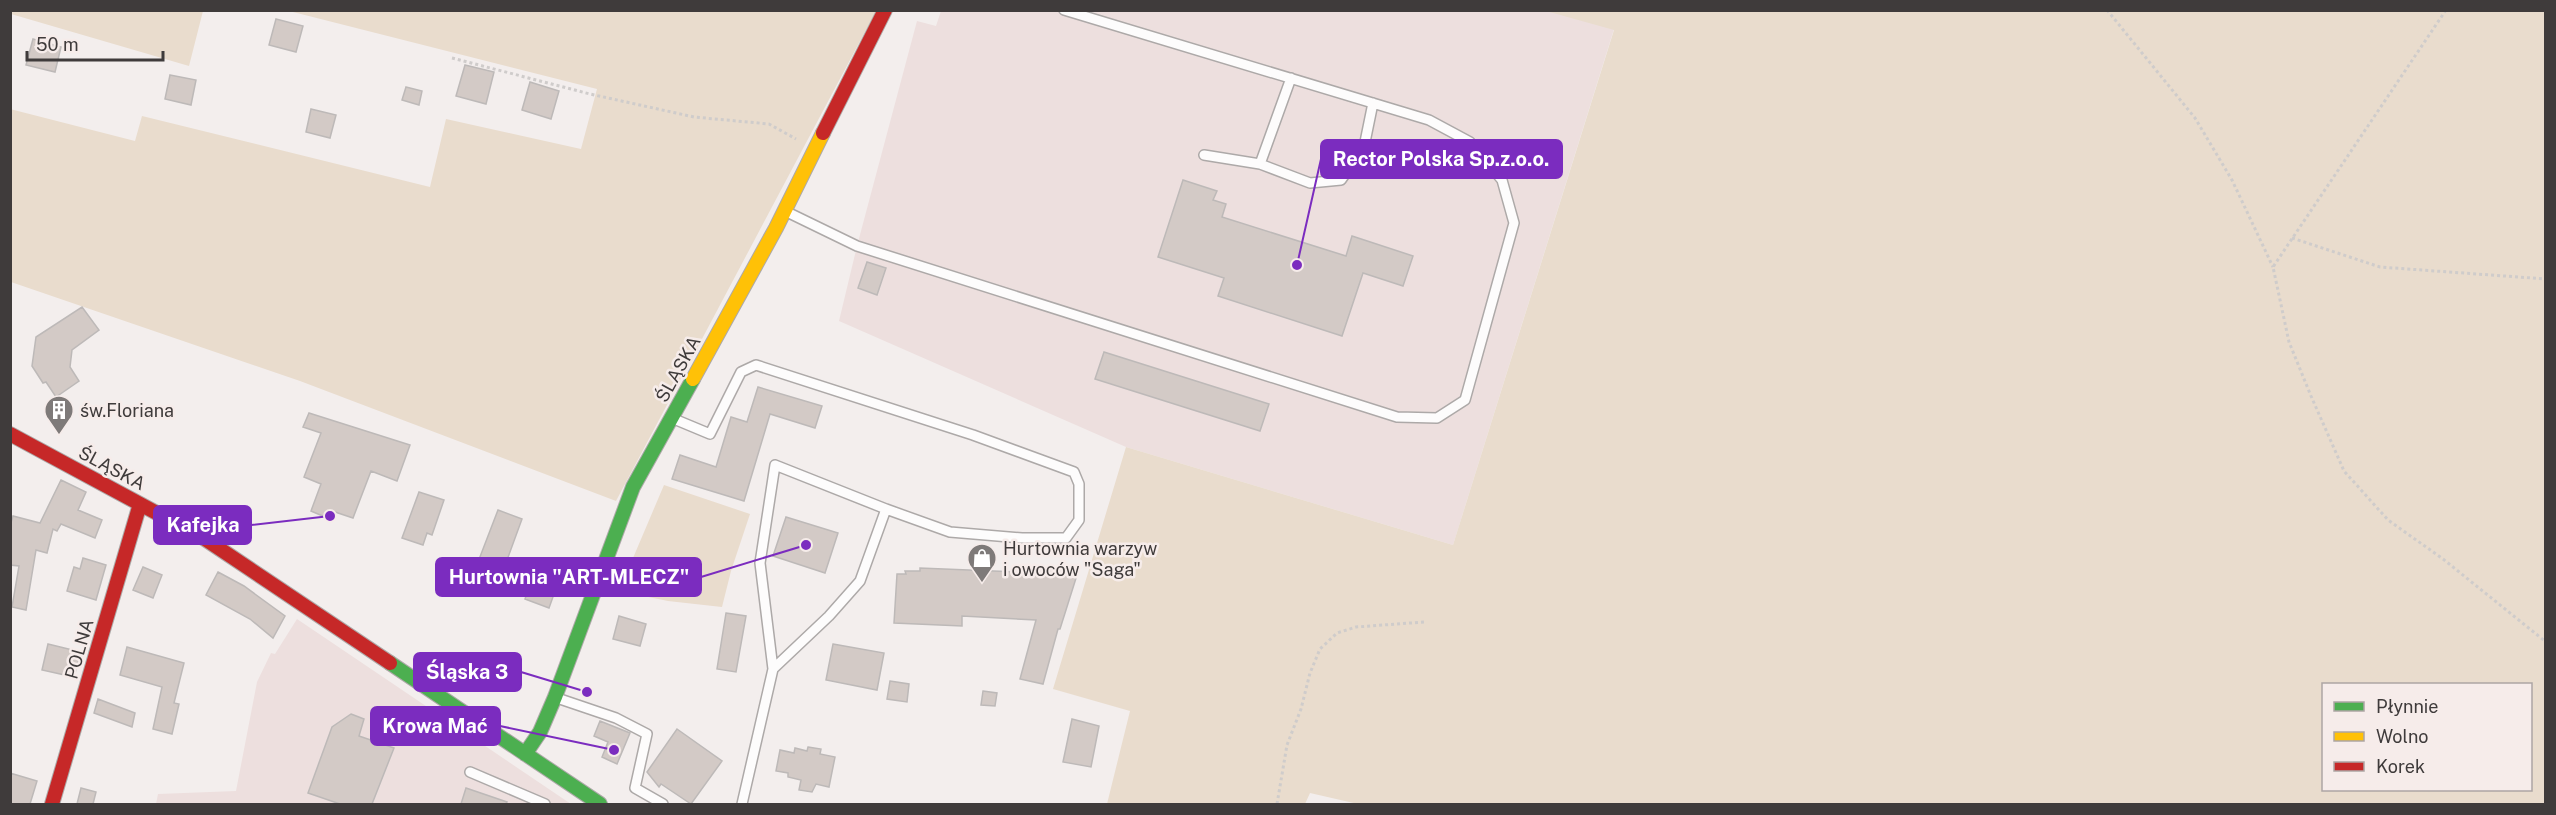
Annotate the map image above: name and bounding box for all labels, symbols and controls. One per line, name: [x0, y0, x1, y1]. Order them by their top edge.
scale bar: [27, 24, 164, 62]
text: 50 m: [36, 34, 79, 55]
callout: Rector Polska Sp.z.o.o.: [1321, 140, 1562, 178]
text: Rector Polska Sp.z.o.o.: [1333, 147, 1549, 171]
street label: ŚLĄSKA: [650, 332, 705, 406]
building icon: św.Floriana: [43, 394, 75, 436]
place label: św.Floriana: [80, 400, 174, 421]
street label: ŚLĄSKA: [75, 441, 150, 494]
callout: Kafejka: [154, 506, 251, 544]
text: Kafejka: [166, 513, 240, 537]
place label: Hurtownia warzyw i owoców "Saga": [1003, 538, 1157, 580]
shop icon: Hurtownia warzyw i owoców "Saga": [966, 542, 998, 584]
callout: Hurtownia "ART-MLECZ": [436, 558, 701, 596]
text: Hurtownia "ART-MLECZ": [449, 565, 689, 589]
street label: POLNA: [60, 616, 98, 681]
callout: Śląska 3: [414, 653, 521, 691]
text: Śląska 3: [426, 659, 508, 684]
legend: [2322, 683, 2532, 791]
text: Płynnie: [2376, 696, 2439, 717]
callout: Krowa Mać: [371, 707, 500, 745]
text: Krowa Mać: [382, 714, 488, 738]
text: Wolno: [2376, 726, 2428, 747]
text: Korek: [2376, 756, 2425, 777]

